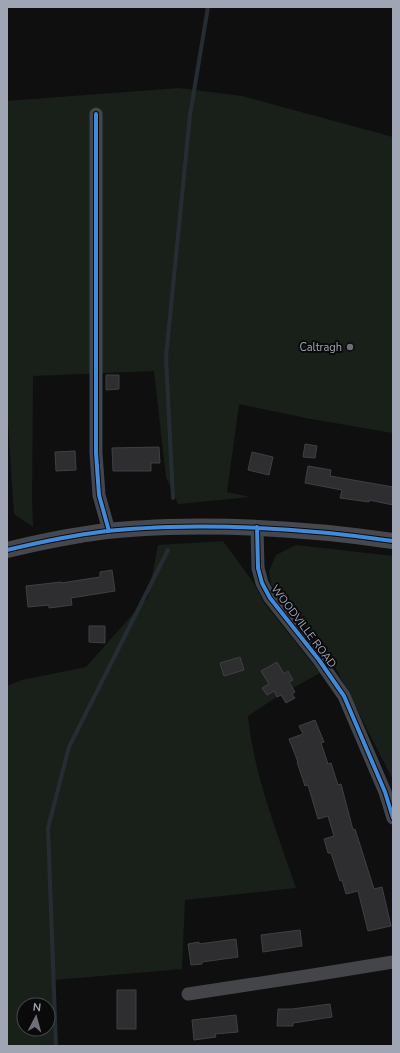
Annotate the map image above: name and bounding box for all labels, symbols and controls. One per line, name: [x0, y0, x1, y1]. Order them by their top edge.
place label: Caltragh: [300, 340, 342, 355]
marker: Caltragh: [345, 342, 355, 352]
street label: WOODVILLE ROAD: [267, 582, 340, 671]
north arrow: [16, 997, 56, 1037]
text: N: [32, 1000, 42, 1015]

